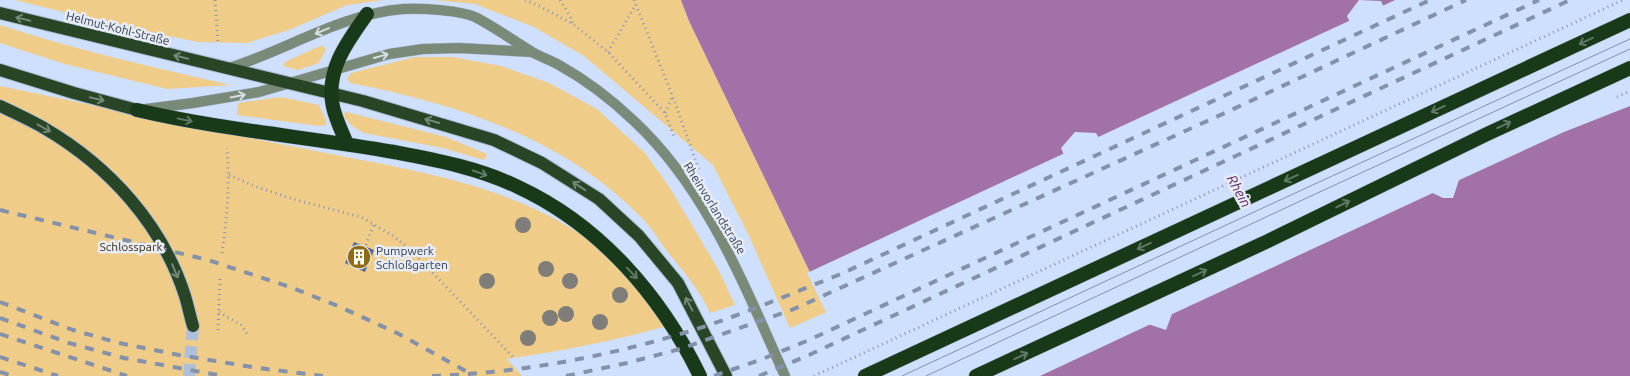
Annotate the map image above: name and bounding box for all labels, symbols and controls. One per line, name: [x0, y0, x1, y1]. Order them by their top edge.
street label: Helmut-Kohl-Straße: [65, 9, 171, 47]
one-way arrow: [16, 14, 32, 23]
one-way arrow: [315, 27, 330, 37]
one-way arrow: [1579, 36, 1594, 46]
one-way arrow: [373, 51, 389, 60]
one-way arrow: [174, 52, 190, 61]
one-way arrow: [229, 91, 245, 101]
one-way arrow: [88, 95, 104, 104]
one-way arrow: [1431, 104, 1446, 114]
one-way arrow: [176, 116, 192, 126]
one-way arrow: [424, 116, 440, 125]
one-way arrow: [1496, 120, 1511, 130]
one-way arrow: [36, 123, 51, 133]
street label: Rheinvorlandstraße: [681, 160, 749, 256]
one-way arrow: [472, 169, 487, 178]
water label: Rhein: [1224, 172, 1254, 210]
one-way arrow: [1284, 173, 1299, 183]
one-way arrow: [572, 181, 586, 192]
one-way arrow: [1335, 199, 1350, 209]
park label: Schlosspark: [99, 240, 163, 253]
one-way arrow: [1137, 242, 1152, 252]
building icon: Pumpwerk Schloßgarten: [346, 244, 372, 270]
place label: Pumpwerk Schloßgarten: [376, 244, 448, 271]
one-way arrow: [171, 263, 180, 278]
one-way arrow: [626, 267, 638, 279]
one-way arrow: [1192, 267, 1207, 277]
one-way arrow: [684, 297, 693, 312]
one-way arrow: [1013, 350, 1028, 360]

